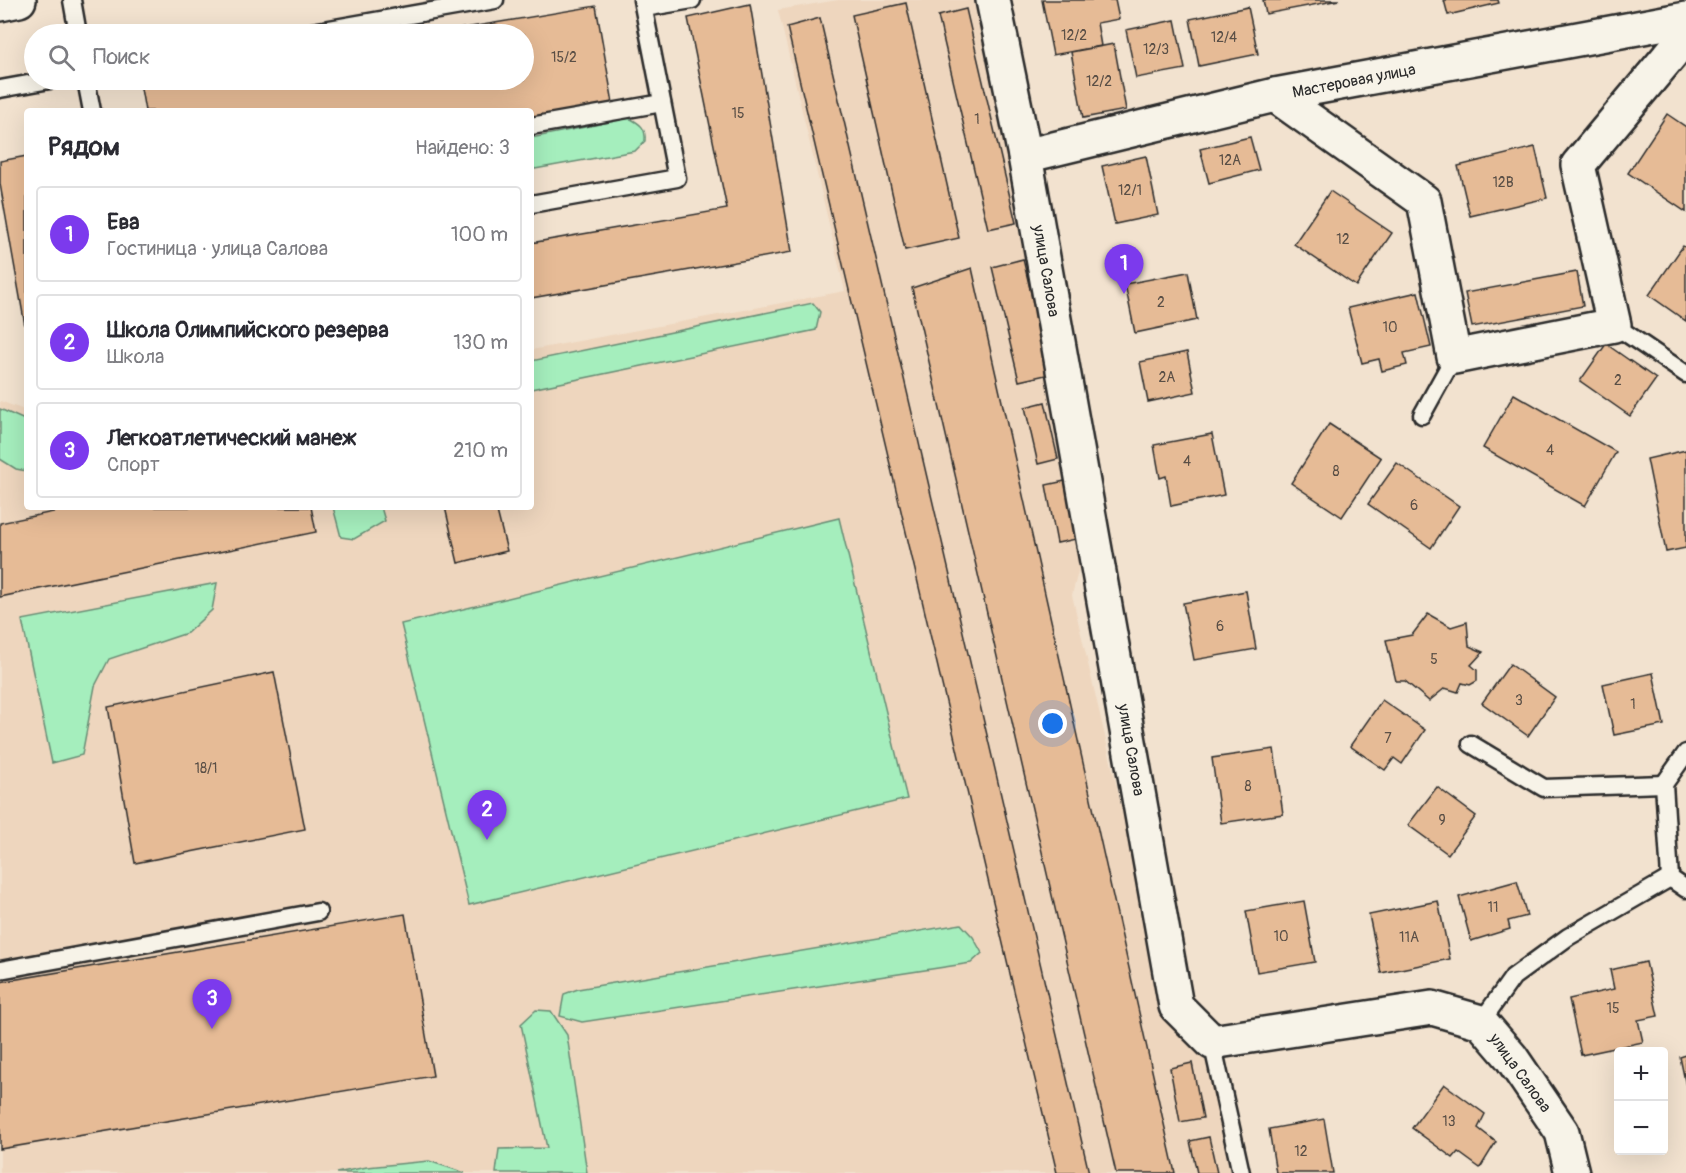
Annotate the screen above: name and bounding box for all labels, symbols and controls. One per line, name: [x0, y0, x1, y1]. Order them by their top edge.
search box: [24, 24, 534, 90]
house number: 12/2: [1061, 27, 1087, 44]
house number: 12/4: [1211, 29, 1237, 46]
icon: search: [45, 41, 78, 74]
house number: 12/3: [1143, 41, 1169, 58]
text: Поиск: [93, 43, 150, 71]
house number: 15/2: [551, 49, 577, 66]
street label: Мастеровая улица: [1291, 59, 1417, 103]
house number: 12/2: [1086, 73, 1112, 90]
house number: 15: [731, 105, 745, 122]
house number: 1: [974, 111, 980, 128]
text: Рядом: [48, 131, 120, 163]
text: Найдено: 3: [415, 135, 510, 160]
house number: 12А: [1219, 152, 1241, 169]
house number: 12В: [1492, 174, 1514, 191]
house number: 12/1: [1118, 182, 1142, 199]
text: Ева: [107, 208, 140, 236]
text: 1: [66, 222, 73, 247]
text: 100 m: [451, 222, 508, 247]
street label: улица Салова: [1028, 223, 1064, 319]
house number: 12: [1336, 231, 1350, 248]
text: Гостиница · улица Салова: [107, 236, 328, 261]
pin: 1: [1104, 244, 1144, 294]
house number: 2: [1157, 294, 1165, 311]
text: Школа Олимпийского резерва: [107, 316, 389, 344]
house number: 10: [1382, 319, 1398, 336]
text: 2: [64, 330, 75, 355]
text: 130 m: [453, 330, 508, 355]
text: Школа: [107, 344, 164, 369]
house number: 2А: [1159, 369, 1175, 386]
house number: 2: [1614, 372, 1622, 389]
text: Легкоатлетический манеж: [107, 424, 356, 452]
text: 3: [64, 438, 75, 463]
text: 210 m: [453, 438, 508, 463]
house number: 4: [1546, 442, 1554, 459]
text: Спорт: [107, 452, 160, 477]
house number: 4: [1183, 453, 1191, 470]
house number: 8: [1332, 463, 1340, 480]
house number: 6: [1410, 497, 1418, 514]
house number: 6: [1216, 618, 1224, 635]
house number: 5: [1430, 651, 1438, 668]
house number: 3: [1515, 692, 1523, 709]
house number: 1: [1630, 696, 1636, 713]
street label: улица Салова: [1113, 702, 1149, 798]
your location: [1038, 709, 1067, 738]
house number: 7: [1384, 730, 1392, 747]
house number: 18/1: [194, 760, 218, 777]
house number: 8: [1244, 778, 1252, 795]
pin: 2: [468, 790, 506, 840]
house number: 9: [1438, 812, 1446, 829]
house number: 11: [1488, 899, 1498, 916]
house number: 10: [1273, 928, 1289, 945]
house number: 11А: [1399, 929, 1419, 946]
pin: 3: [192, 980, 232, 1029]
house number: 15: [1606, 1000, 1620, 1017]
street label: улица Салова: [1484, 1029, 1555, 1116]
map controls: [1614, 1047, 1668, 1155]
button: +: [1614, 1047, 1668, 1101]
button: −: [1614, 1101, 1668, 1155]
house number: 13: [1442, 1113, 1456, 1130]
house number: 12: [1294, 1143, 1308, 1160]

